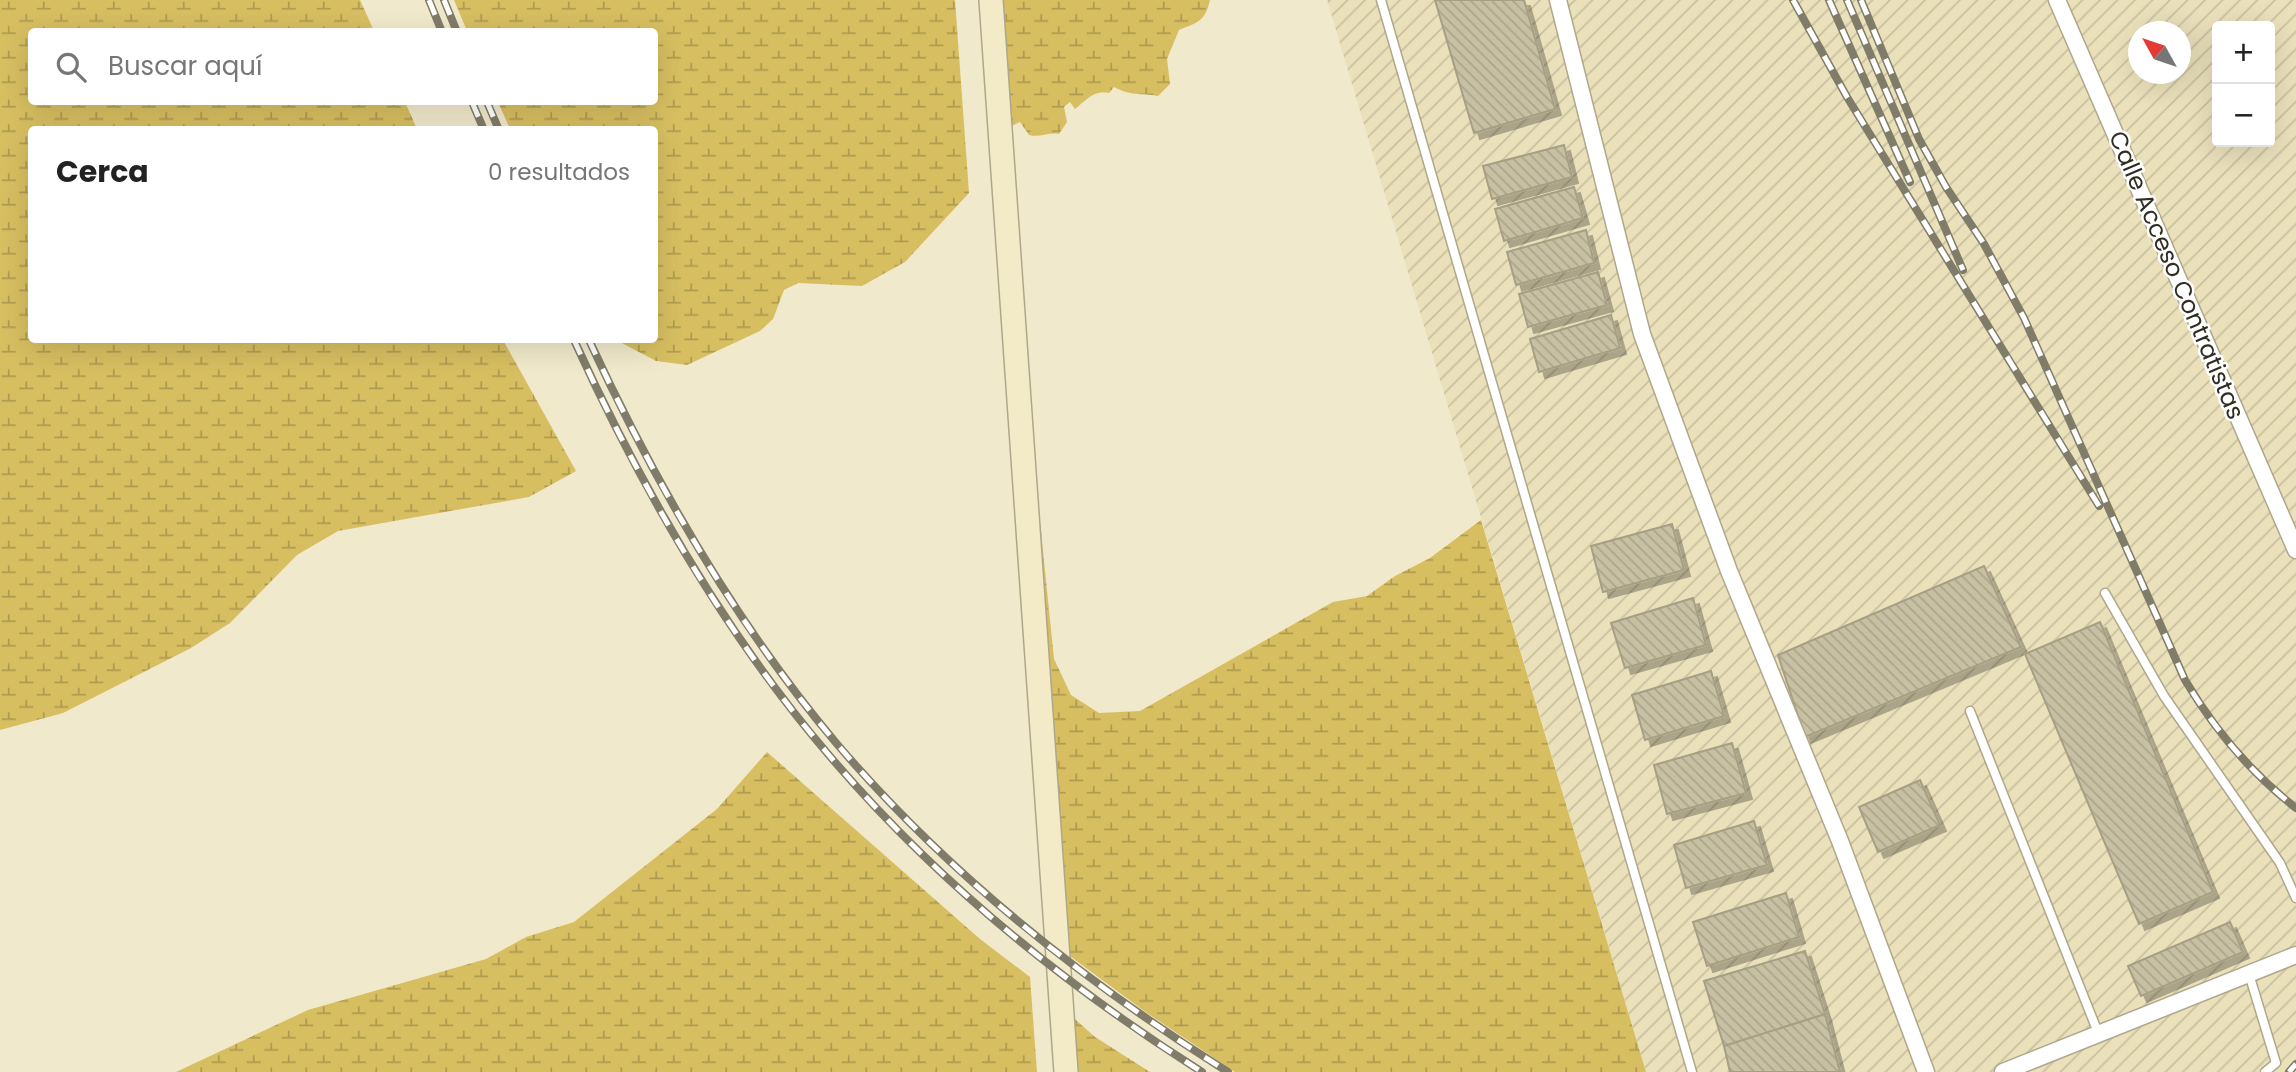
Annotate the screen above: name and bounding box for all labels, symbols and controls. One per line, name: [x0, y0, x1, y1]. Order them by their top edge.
north arrow: [2128, 21, 2191, 84]
map controls: [2212, 21, 2275, 147]
button: +: [2212, 21, 2275, 84]
search box: [28, 28, 658, 105]
icon: search: [52, 48, 90, 86]
text: Buscar aquí: [108, 48, 262, 84]
button: −: [2212, 84, 2275, 147]
street label: Calle Acceso Contratistas: [2101, 126, 2253, 424]
text: Cerca: [56, 150, 149, 193]
text: 0 resultados: [488, 156, 630, 188]

